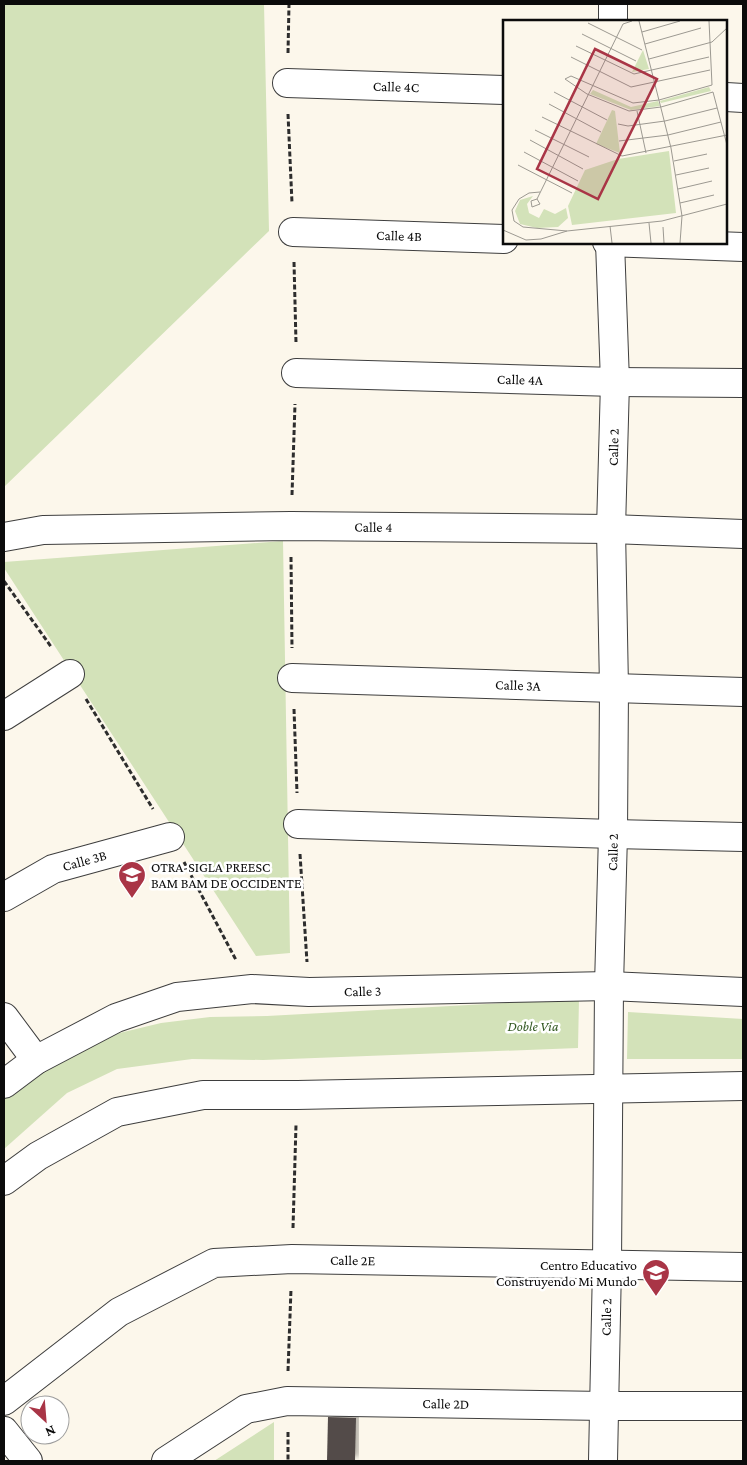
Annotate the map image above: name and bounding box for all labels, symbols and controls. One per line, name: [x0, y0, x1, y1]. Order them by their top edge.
inset map: [503, 20, 727, 244]
street label: Calle 4C: [373, 78, 419, 95]
street label: Calle 4B: [376, 227, 422, 244]
street label: Calle 4A: [497, 371, 543, 388]
street label: Calle 2: [605, 428, 622, 466]
street label: Calle 4: [354, 519, 392, 535]
street label: Calle 3A: [495, 676, 541, 694]
street label: Calle 2: [604, 833, 621, 871]
street label: Calle 3B: [61, 847, 109, 874]
place label: OTRA-SIGLA PREESC BAM BAM DE OCCIDENTE: [151, 859, 302, 891]
school or university icon: OTRA-SIGLA PREESC BAM BAM DE OCCIDENTE: [117, 860, 147, 899]
street label: Calle 3: [344, 983, 382, 999]
park label: Doble Via: [507, 1018, 559, 1034]
street label: Calle 2E: [330, 1252, 376, 1268]
place label: Centro Educativo Construyendo Mi Mundo: [496, 1257, 637, 1289]
school or university icon: Centro Educativo Construyendo Mi Mundo: [641, 1258, 671, 1297]
street label: Calle 2: [598, 1298, 614, 1336]
north arrow: [20, 1395, 70, 1445]
street label: Calle 2D: [422, 1395, 469, 1412]
text: N: [42, 1422, 58, 1441]

